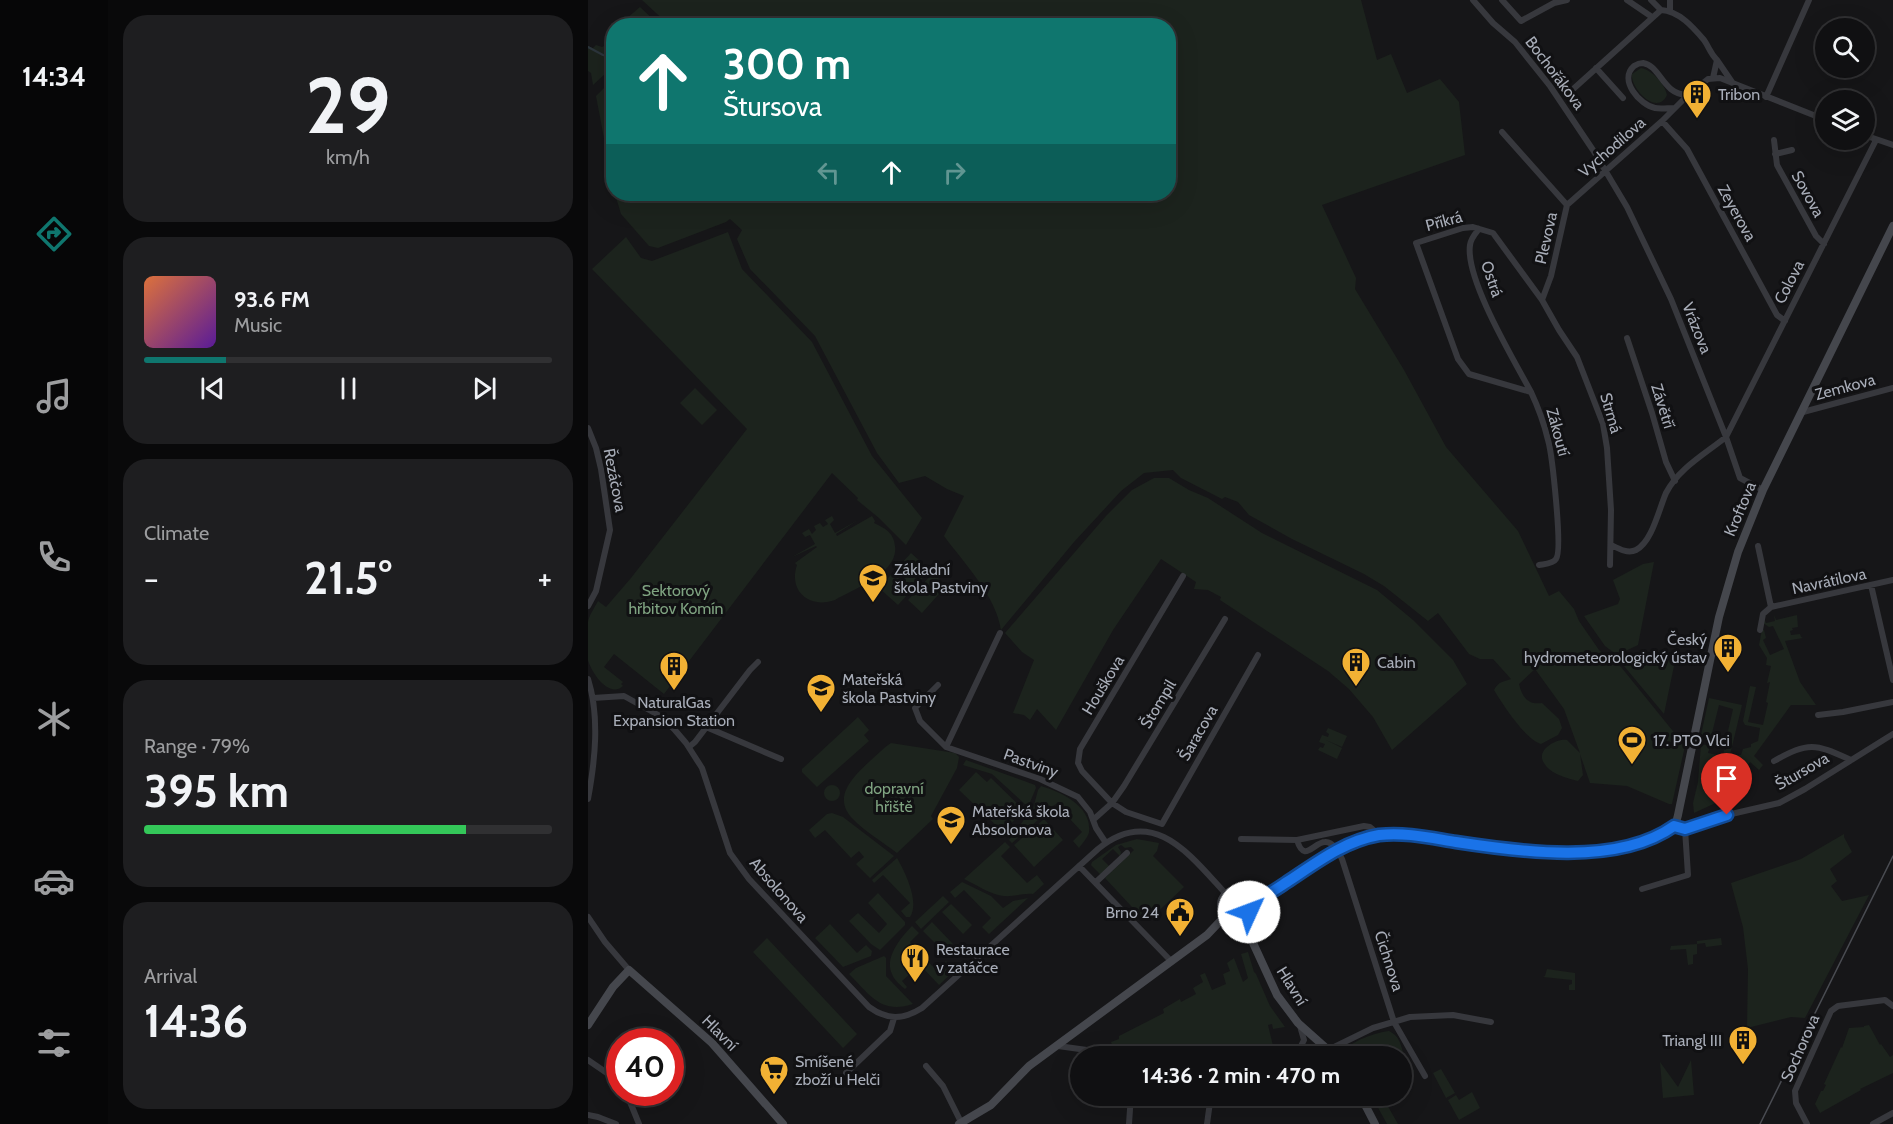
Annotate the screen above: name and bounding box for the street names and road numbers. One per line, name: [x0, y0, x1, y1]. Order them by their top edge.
street label: Bochořákova: [1521, 33, 1589, 114]
street label: Vychodilova: [1575, 113, 1650, 181]
street label: Sovova: [1788, 168, 1829, 221]
street label: Zeyerova: [1714, 181, 1760, 245]
street label: Příkrá: [1423, 207, 1465, 235]
street label: Plevova: [1531, 210, 1561, 266]
street label: Colova: [1770, 257, 1808, 307]
street label: Ostrá: [1477, 258, 1507, 300]
street label: Vrázova: [1678, 300, 1716, 357]
street label: Zemkova: [1813, 370, 1877, 404]
street label: Závětří: [1647, 381, 1679, 431]
street label: Strmá: [1596, 391, 1626, 436]
street label: Zákoutí: [1542, 406, 1574, 459]
street label: Řezáčova: [600, 447, 631, 514]
street label: Kroftova: [1720, 479, 1760, 539]
street label: Navrátilova: [1790, 564, 1868, 598]
street label: Houškova: [1078, 652, 1128, 718]
street label: Štompil: [1136, 676, 1180, 732]
street label: Šaracova: [1175, 702, 1222, 764]
street label: Pastviny: [1001, 744, 1061, 782]
street label: Štursova: [1772, 748, 1832, 794]
street label: Absolonova: [746, 854, 813, 927]
street label: Čichnova: [1370, 928, 1408, 994]
street label: Hlavní: [1273, 963, 1312, 1010]
street label: Hlavní: [698, 1011, 742, 1055]
street label: Sochorova: [1777, 1011, 1823, 1085]

